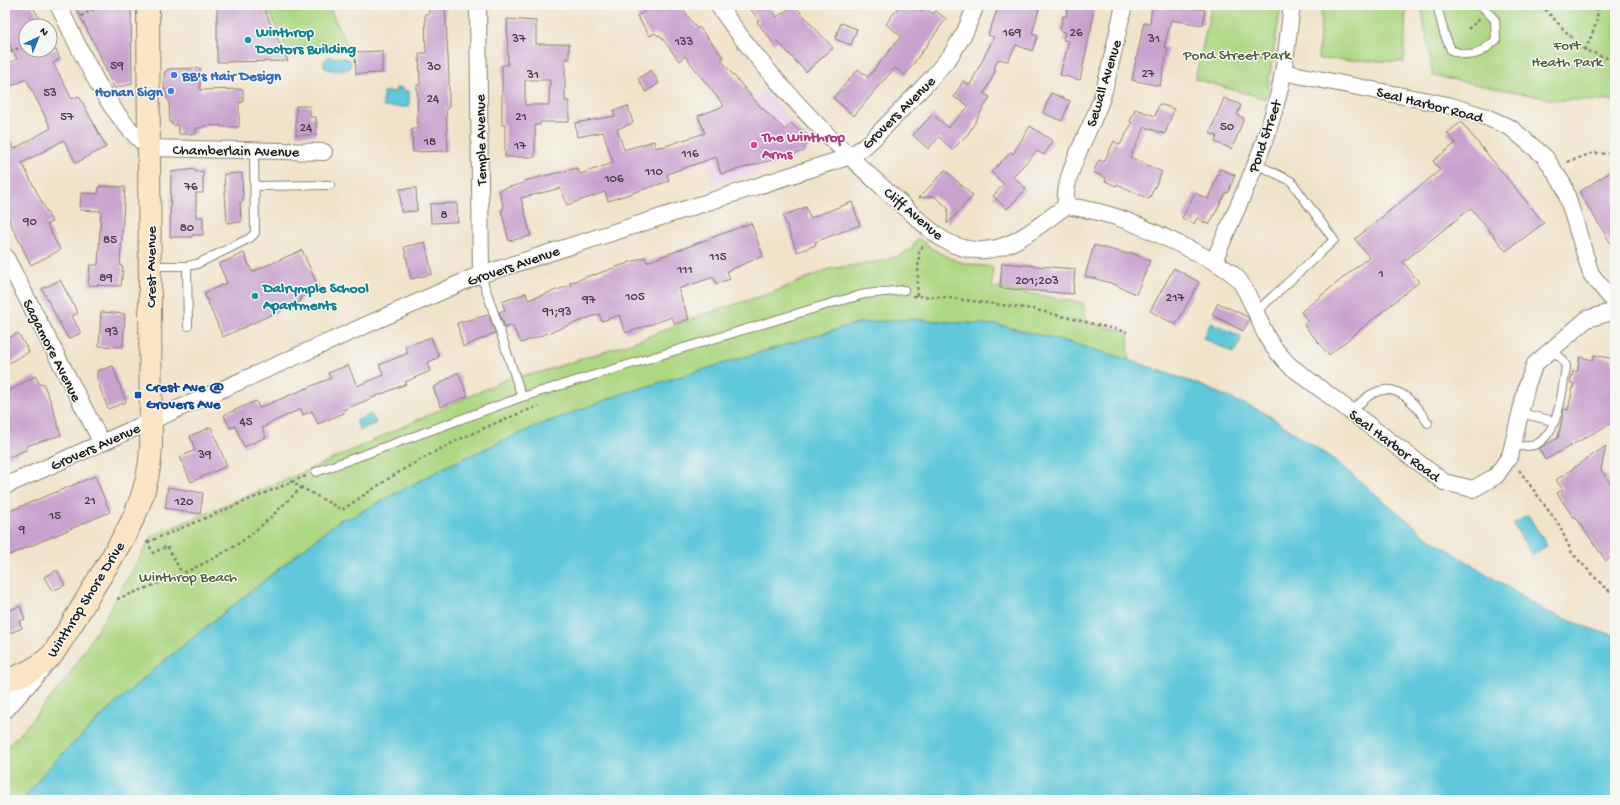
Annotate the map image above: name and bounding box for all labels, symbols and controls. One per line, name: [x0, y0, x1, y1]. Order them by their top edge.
north arrow: [18, 18, 58, 58]
place label: Winthrop Doctors Building: [254, 24, 356, 59]
text: N: [37, 25, 50, 39]
house number: 169: [1002, 26, 1022, 41]
house number: 26: [1070, 26, 1083, 41]
house number: 37: [511, 32, 527, 47]
house number: 31: [1147, 32, 1160, 47]
marker: Winthrop Doctors Building: [243, 35, 253, 45]
house number: 133: [674, 35, 694, 50]
park label: Fort Heath Park: [1532, 37, 1604, 72]
street label: Sewall Avenue: [1083, 38, 1127, 129]
park label: Pond Street Park: [1182, 47, 1292, 65]
house number: 59: [110, 59, 124, 74]
house number: 30: [426, 60, 442, 75]
house number: 27: [1141, 67, 1156, 82]
place label: BB's Hair Design: [181, 68, 282, 86]
house number: 31: [526, 68, 539, 83]
marker: BB's Hair Design: [169, 70, 179, 80]
street label: Grovers Avenue: [859, 73, 940, 154]
place label: Honan Sign: [95, 84, 164, 102]
street label: Seal Harbor Road: [1374, 84, 1486, 128]
house number: 53: [43, 86, 57, 101]
marker: Honan Sign: [166, 86, 176, 96]
house number: 24: [427, 92, 439, 107]
street label: Temple Avenue: [472, 94, 492, 187]
street label: Pond Street: [1245, 96, 1287, 176]
house number: 57: [60, 110, 75, 125]
house number: 21: [515, 110, 527, 125]
house number: 50: [1220, 120, 1235, 135]
house number: 24: [300, 121, 312, 136]
place label: The Winthrop Arms: [761, 129, 846, 164]
house number: 18: [423, 135, 436, 150]
house number: 17: [513, 139, 527, 154]
marker: The Winthrop Arms: [749, 140, 759, 150]
street label: Chamberlain Avenue: [172, 142, 300, 162]
house number: 116: [680, 147, 699, 162]
house number: 110: [644, 165, 664, 180]
house number: 106: [603, 172, 624, 187]
house number: 76: [183, 180, 198, 195]
street label: Cliff Avenue: [879, 184, 946, 245]
house number: 8: [440, 208, 448, 223]
house number: 90: [22, 215, 38, 230]
house number: 80: [180, 221, 195, 236]
street label: Crest Avenue: [143, 226, 161, 308]
house number: 85: [103, 233, 117, 248]
street label: Grovers Avenue: [465, 243, 562, 291]
house number: 115: [708, 250, 727, 265]
house number: 111: [676, 263, 693, 278]
house number: 1: [1377, 267, 1384, 282]
house number: 89: [99, 271, 113, 286]
house number: 201;203: [1015, 274, 1059, 289]
place label: Dalrymple School Apartments: [261, 280, 369, 315]
house number: 105: [624, 290, 645, 305]
marker: Dalrymple School Apartments: [250, 291, 260, 301]
house number: 217: [1166, 291, 1185, 306]
house number: 97: [581, 293, 597, 308]
street label: Sagamore Avenue: [18, 297, 85, 405]
house number: 91;93: [541, 305, 572, 320]
house number: 93: [104, 325, 119, 340]
place label: Crest Ave @ Grovers Ave: [145, 379, 224, 414]
marker: Crest Ave @ Grovers Ave: [133, 390, 143, 400]
street label: Seal Harbor Road: [1345, 406, 1444, 487]
house number: 45: [240, 415, 253, 430]
street label: Grovers Avenue: [48, 420, 144, 476]
house number: 39: [197, 448, 212, 463]
house number: 21: [84, 494, 96, 509]
house number: 120: [173, 495, 194, 510]
house number: 15: [48, 509, 61, 524]
house number: 9: [18, 523, 26, 538]
street label: Winthrop Shore Drive: [44, 538, 130, 661]
park label: Winthrop Beach: [139, 569, 237, 587]

